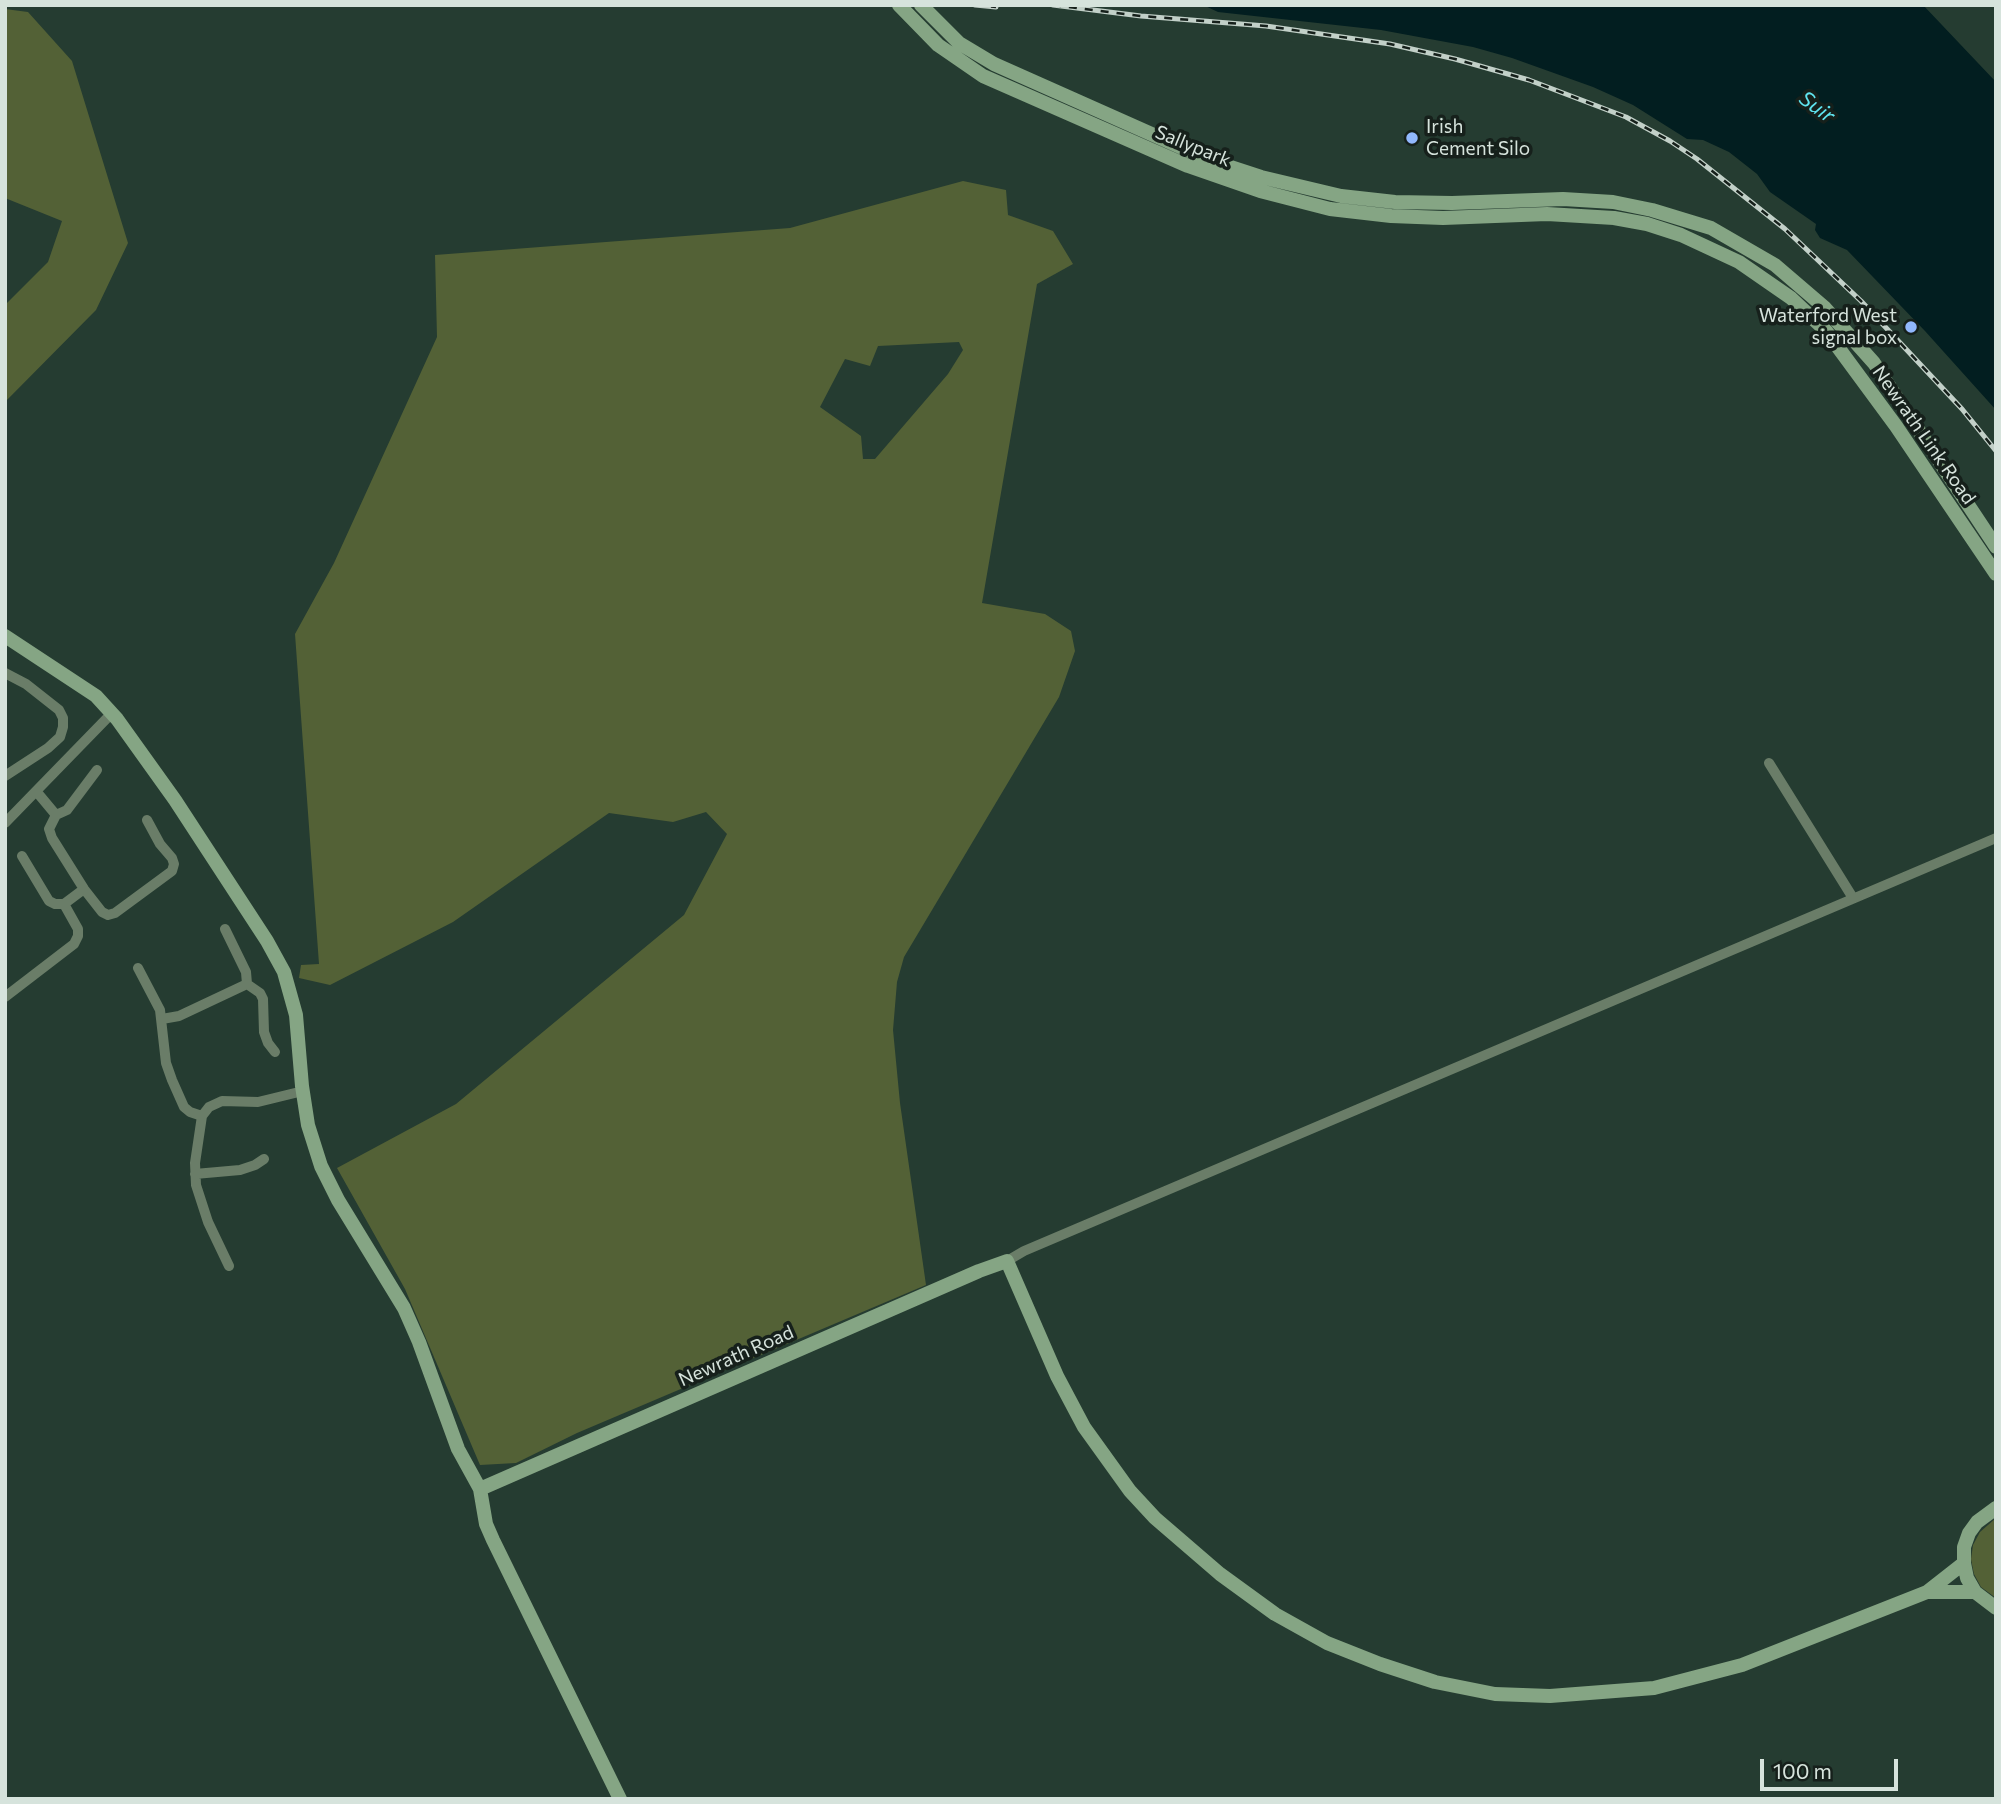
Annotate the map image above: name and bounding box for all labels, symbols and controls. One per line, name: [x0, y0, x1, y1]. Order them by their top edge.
water label: Suir: [1794, 86, 1840, 128]
place label: Irish Cement Silo: [1426, 116, 1530, 160]
street label: Sallypark: [1152, 121, 1234, 171]
marker: Irish Cement Silo: [1404, 130, 1420, 146]
place label: Waterford West signal box: [1759, 305, 1897, 349]
marker: Waterford West signal box: [1903, 319, 1919, 335]
street label: Newrath Link Road: [1868, 361, 1980, 509]
street label: Newrath Road: [675, 1321, 797, 1391]
scale bar: [1763, 1744, 1901, 1788]
text: 100 m: [1773, 1758, 1832, 1783]

